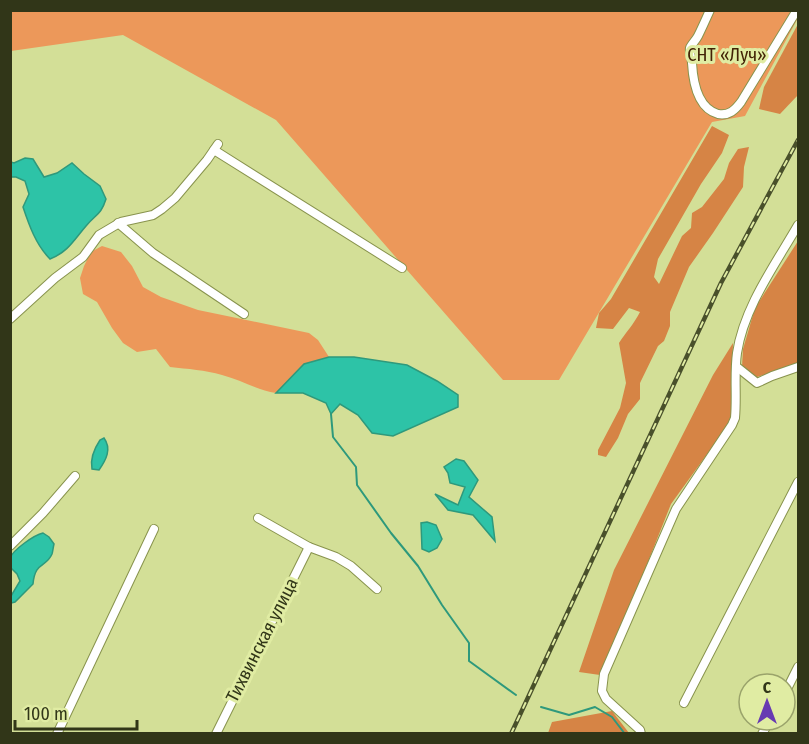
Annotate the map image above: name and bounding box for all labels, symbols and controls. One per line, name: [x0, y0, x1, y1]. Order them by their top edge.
park label: СНТ «Луч»: [687, 44, 767, 66]
street label: Тихвинская улица: [221, 574, 303, 706]
north arrow: [737, 672, 797, 732]
text: С: [763, 678, 772, 697]
scale bar: [15, 693, 136, 731]
text: 100 m: [24, 703, 68, 725]

